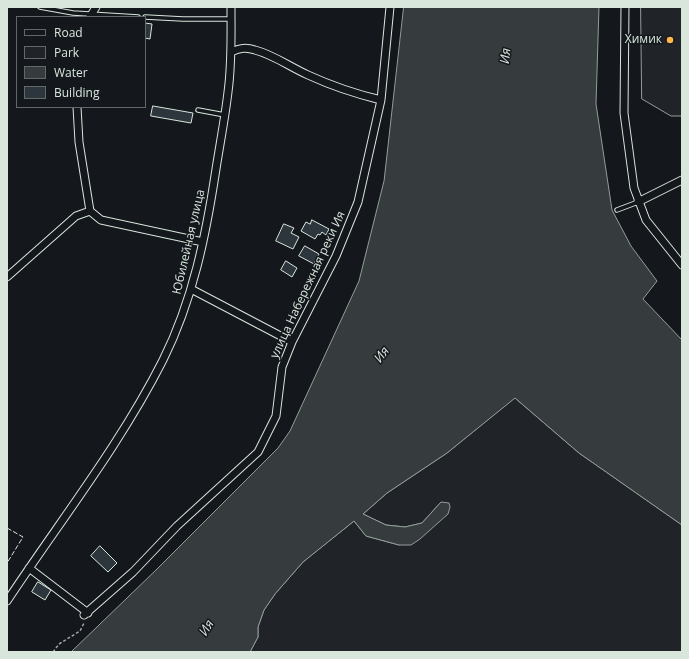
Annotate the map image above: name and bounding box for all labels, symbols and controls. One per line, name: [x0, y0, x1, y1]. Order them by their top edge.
legend: [16, 16, 146, 108]
text: Road: [54, 24, 83, 41]
place label: Химик: [625, 33, 662, 47]
marker: Химик: [665, 35, 675, 45]
text: Park: [54, 44, 79, 61]
water label: Ия: [497, 47, 515, 65]
text: Water: [54, 64, 88, 81]
text: Building: [54, 84, 99, 101]
street label: Юбилейная улица: [170, 188, 208, 296]
street label: улица Набережная реки Ия: [267, 209, 349, 361]
water label: Ия: [371, 344, 393, 366]
water label: Ия: [196, 617, 218, 639]

